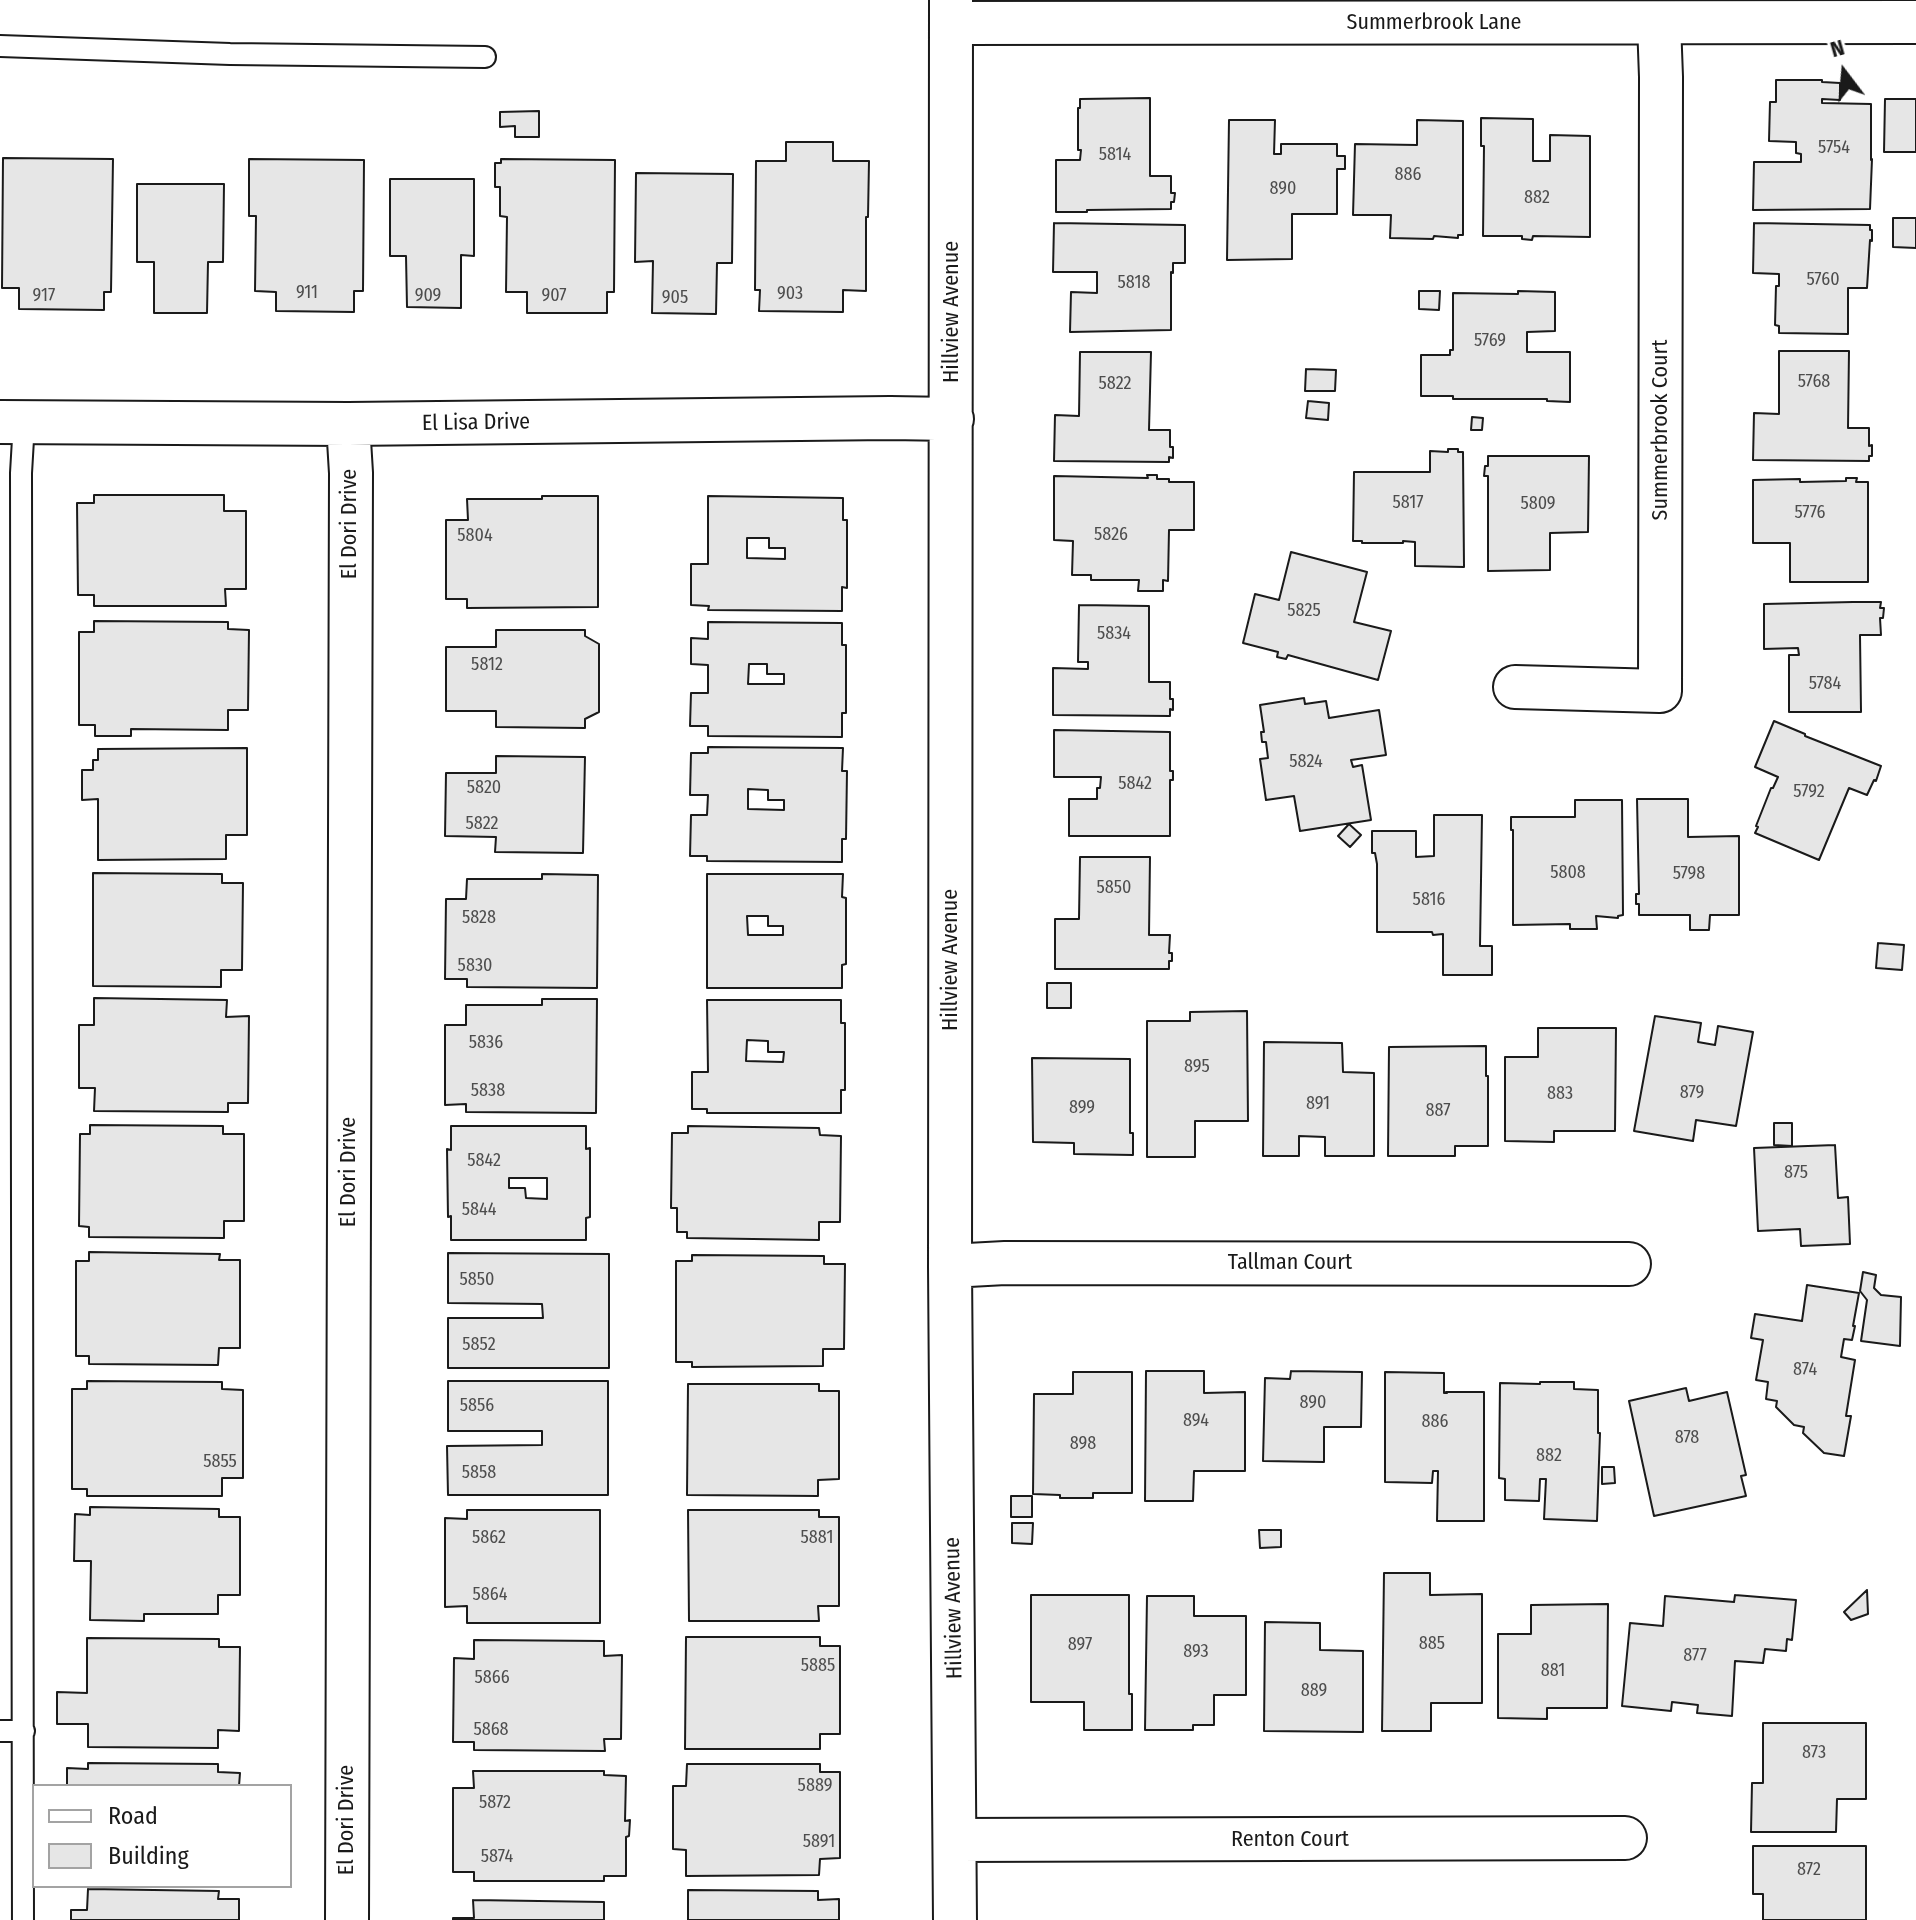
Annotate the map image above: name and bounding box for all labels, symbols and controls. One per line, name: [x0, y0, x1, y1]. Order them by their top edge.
street label: Summerbrook Lane: [1347, 10, 1521, 36]
north arrow: [1804, 32, 1884, 112]
text: N: [1827, 34, 1847, 63]
house number: 5754: [1818, 137, 1850, 159]
house number: 5814: [1099, 144, 1131, 166]
house number: 886: [1395, 164, 1421, 186]
house number: 890: [1270, 178, 1296, 200]
house number: 882: [1524, 187, 1550, 209]
street label: Hillview Avenue: [939, 241, 965, 383]
house number: 5760: [1806, 269, 1840, 291]
house number: 5818: [1118, 272, 1150, 294]
house number: 911: [296, 282, 318, 304]
house number: 903: [777, 283, 803, 305]
house number: 917: [33, 285, 55, 307]
house number: 909: [415, 285, 441, 307]
house number: 907: [541, 285, 567, 307]
house number: 905: [662, 287, 688, 309]
house number: 5769: [1474, 330, 1506, 352]
street label: Summerbrook Court: [1648, 340, 1674, 520]
house number: 5768: [1798, 371, 1830, 393]
house number: 5822: [1098, 373, 1132, 395]
street label: El Lisa Drive: [422, 409, 530, 437]
street label: El Dori Drive: [337, 469, 363, 579]
house number: 5817: [1392, 492, 1424, 514]
house number: 5809: [1520, 493, 1556, 515]
house number: 5776: [1794, 502, 1826, 524]
house number: 5826: [1094, 524, 1128, 546]
house number: 5804: [457, 525, 493, 547]
house number: 5825: [1287, 600, 1321, 622]
house number: 5834: [1097, 623, 1131, 645]
house number: 5812: [471, 654, 503, 676]
house number: 5784: [1809, 673, 1841, 695]
house number: 5824: [1289, 751, 1323, 773]
house number: 5842: [1118, 773, 1152, 795]
house number: 5820: [467, 777, 501, 799]
house number: 5792: [1793, 781, 1825, 803]
house number: 5822: [465, 813, 499, 835]
house number: 5808: [1550, 862, 1586, 884]
house number: 5798: [1673, 863, 1705, 885]
house number: 5850: [1097, 877, 1131, 899]
street label: Hillview Avenue: [938, 889, 964, 1031]
house number: 5816: [1413, 889, 1445, 911]
house number: 5828: [462, 907, 496, 929]
house number: 5830: [458, 955, 492, 977]
house number: 5836: [469, 1032, 503, 1054]
house number: 895: [1184, 1056, 1210, 1078]
house number: 5838: [471, 1080, 505, 1102]
house number: 879: [1680, 1082, 1704, 1104]
house number: 883: [1547, 1083, 1573, 1105]
house number: 891: [1306, 1093, 1330, 1115]
house number: 899: [1069, 1097, 1095, 1119]
house number: 887: [1425, 1100, 1451, 1122]
street label: El Dori Drive: [336, 1117, 362, 1227]
house number: 5842: [467, 1150, 501, 1172]
house number: 875: [1784, 1162, 1808, 1184]
house number: 5844: [462, 1199, 496, 1221]
street label: Tallman Court: [1228, 1250, 1352, 1276]
house number: 5850: [460, 1269, 494, 1291]
house number: 5852: [462, 1334, 496, 1356]
house number: 874: [1793, 1359, 1817, 1381]
house number: 890: [1300, 1392, 1326, 1414]
house number: 5856: [460, 1395, 494, 1417]
house number: 894: [1183, 1410, 1209, 1432]
house number: 886: [1422, 1411, 1448, 1433]
house number: 878: [1675, 1427, 1699, 1449]
house number: 898: [1070, 1433, 1096, 1455]
house number: 882: [1536, 1445, 1562, 1467]
house number: 5855: [203, 1451, 237, 1473]
house number: 5858: [462, 1462, 496, 1484]
house number: 5862: [472, 1527, 506, 1549]
house number: 5881: [801, 1527, 833, 1549]
street label: Hillview Avenue: [940, 1537, 968, 1679]
house number: 5864: [473, 1584, 507, 1606]
house number: 885: [1419, 1633, 1445, 1655]
house number: 897: [1068, 1634, 1092, 1656]
house number: 893: [1183, 1641, 1209, 1663]
house number: 877: [1683, 1645, 1707, 1667]
house number: 5885: [801, 1655, 835, 1677]
house number: 881: [1541, 1660, 1565, 1682]
house number: 5866: [474, 1667, 510, 1689]
house number: 889: [1301, 1680, 1327, 1702]
house number: 5868: [473, 1719, 509, 1741]
house number: 873: [1802, 1742, 1826, 1764]
street label: El Dori Drive: [334, 1765, 360, 1875]
house number: 5889: [798, 1775, 832, 1797]
legend: [32, 1784, 292, 1888]
house number: 5872: [479, 1792, 511, 1814]
text: Road: [108, 1802, 158, 1830]
street label: Renton Court: [1231, 1827, 1349, 1853]
house number: 5891: [803, 1831, 835, 1853]
text: Building: [108, 1842, 189, 1870]
house number: 5874: [481, 1846, 513, 1868]
house number: 872: [1797, 1859, 1821, 1881]

